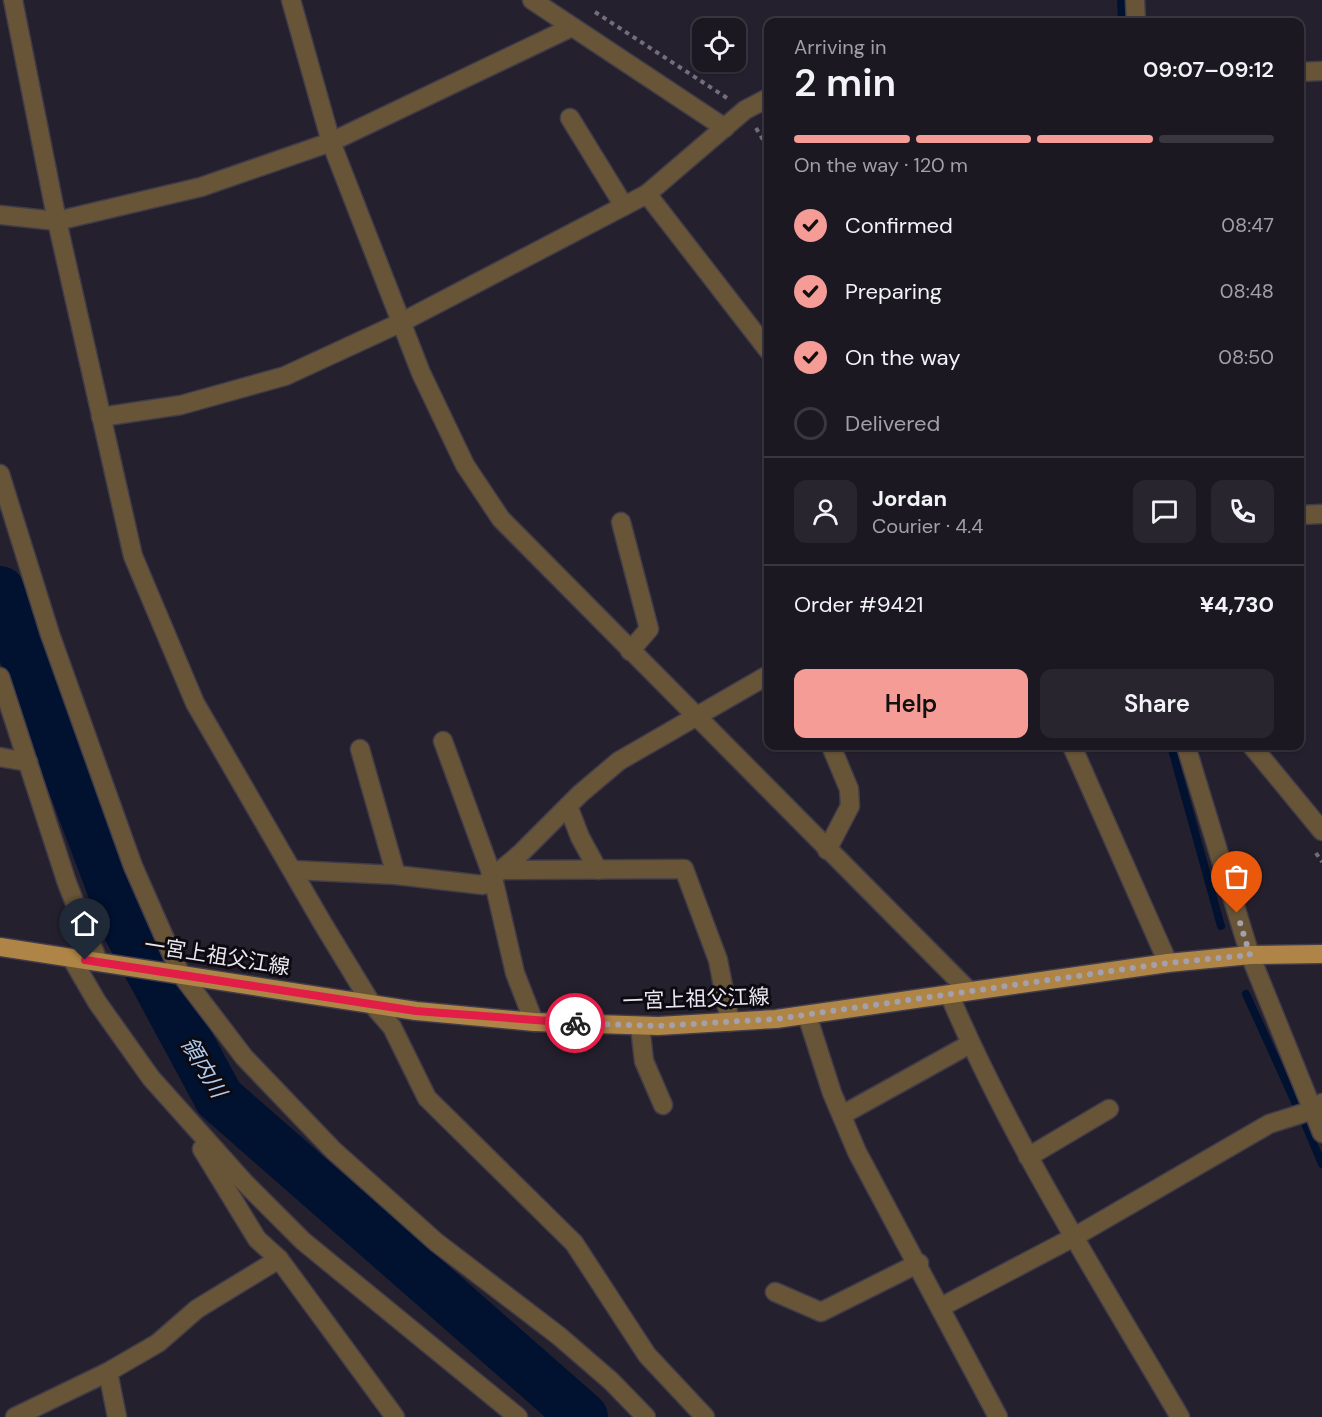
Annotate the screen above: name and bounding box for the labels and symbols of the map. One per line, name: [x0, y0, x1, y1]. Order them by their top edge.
pin: [1211, 851, 1262, 913]
pin: [59, 898, 110, 960]
street label: 一宮上祖父江線: [142, 931, 292, 981]
street label: 一宮上祖父江線: [622, 982, 770, 1016]
courier: [545, 993, 605, 1053]
water label: 領内川: [174, 1031, 234, 1105]

